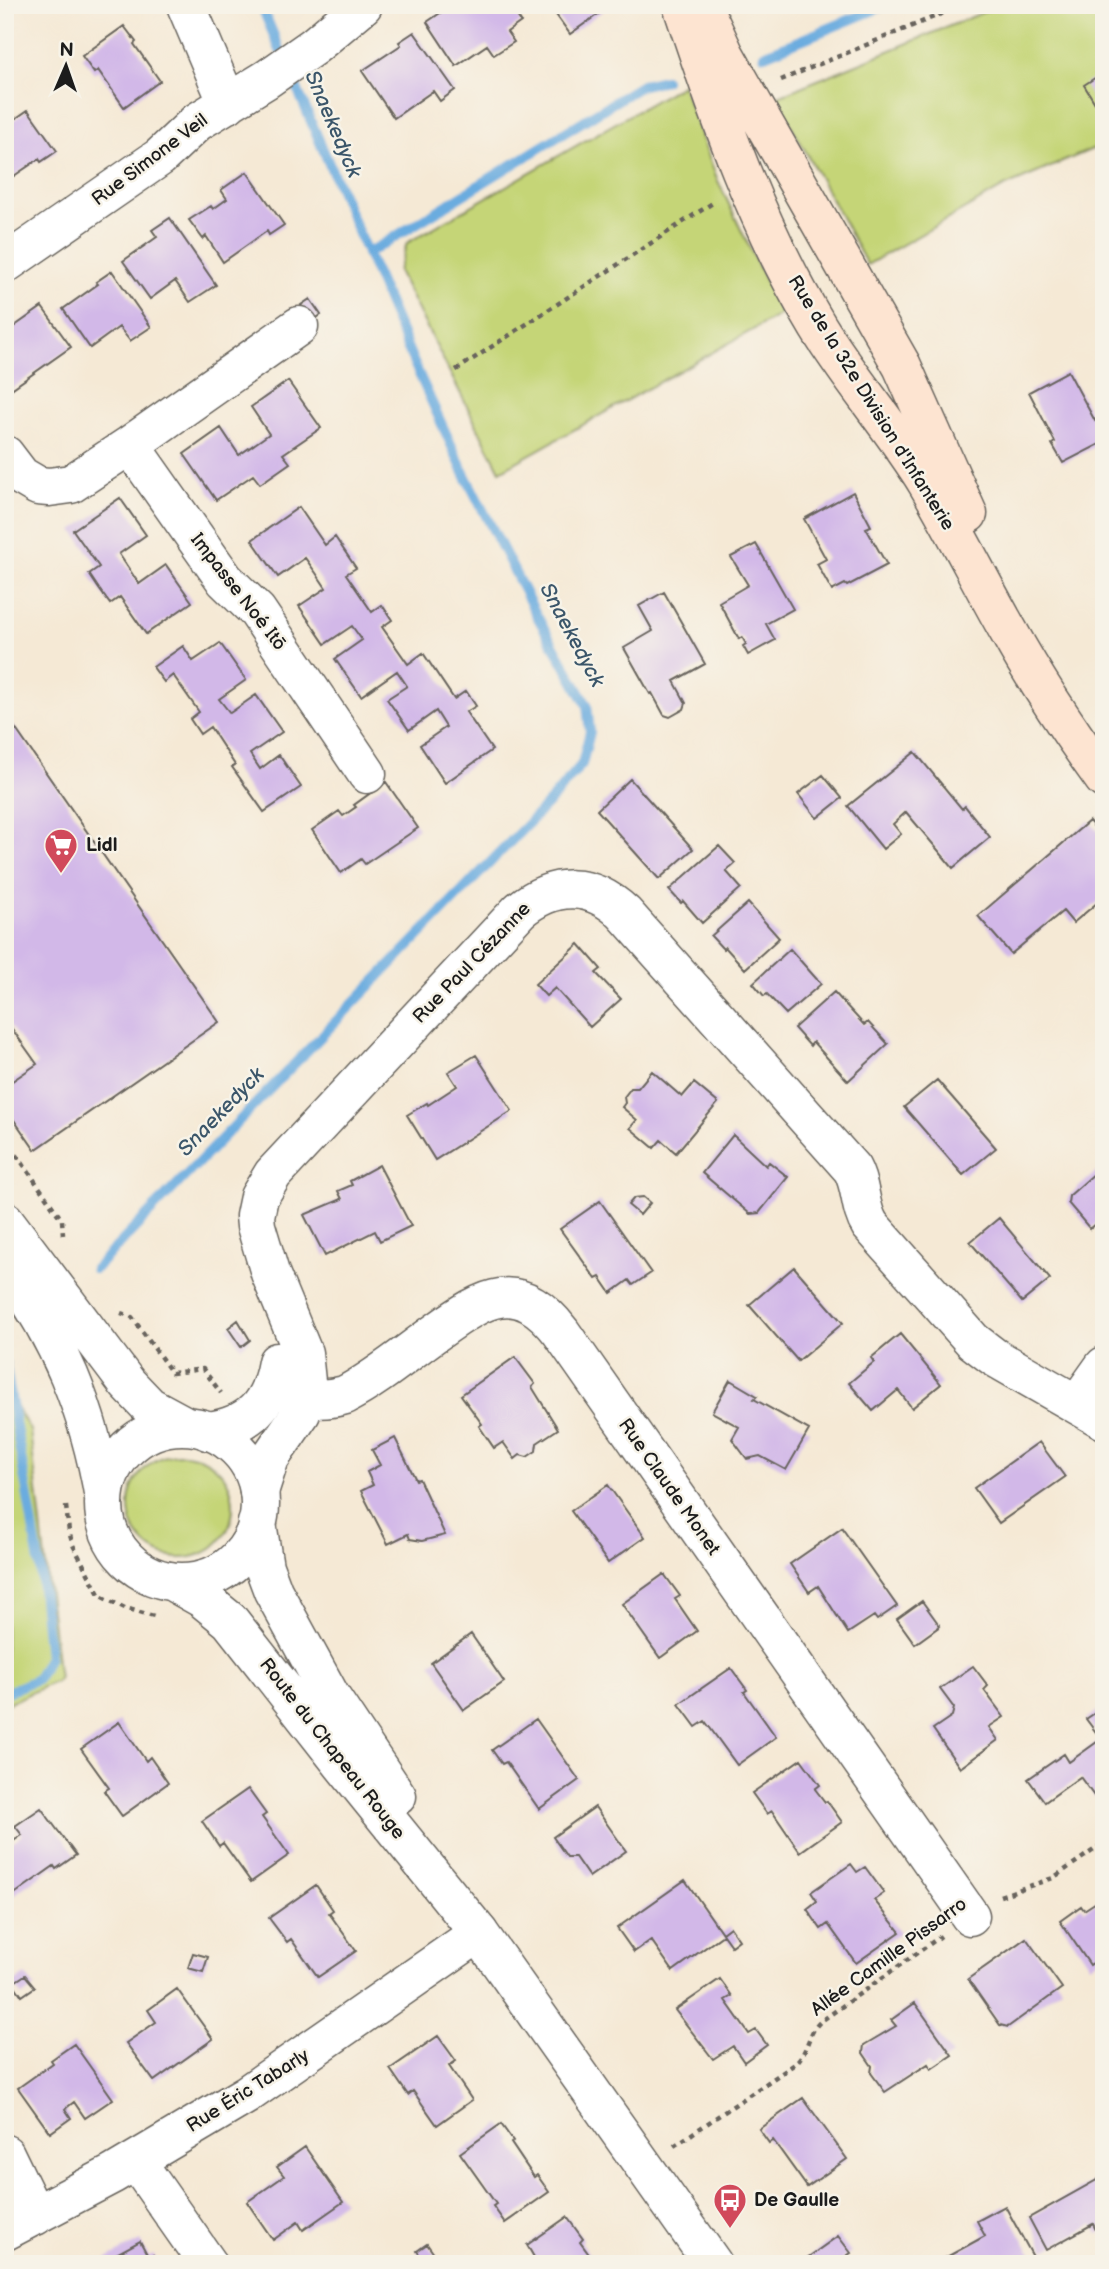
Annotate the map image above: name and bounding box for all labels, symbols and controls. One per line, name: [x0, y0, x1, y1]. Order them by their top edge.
north arrow: [32, 32, 102, 102]
text: N: [59, 39, 74, 62]
water label: Snaekedyck: [299, 67, 367, 182]
street label: Rue Simone Veil: [87, 109, 213, 211]
street label: Rue de la 32e Division d'Infanterie: [783, 271, 959, 535]
street label: Impasse Noé Itō: [185, 529, 291, 655]
water label: Snaekedyck: [534, 579, 610, 692]
supermarket icon: Lidl: [42, 826, 80, 875]
place label: Lidl: [86, 834, 117, 857]
street label: Rue Paul Cézanne: [408, 898, 536, 1028]
water label: Snaekedyck: [172, 1062, 270, 1162]
street label: Rue Claude Monet: [613, 1414, 725, 1560]
street label: Route du Chapeau Rouge: [254, 1654, 410, 1844]
street label: Allée Camille Pissarro: [807, 1893, 971, 2021]
street label: Rue Éric Tabarly: [182, 2043, 314, 2138]
bus stop icon: De Gaulle: [711, 2181, 749, 2230]
place label: De Gaulle: [754, 2189, 839, 2212]

